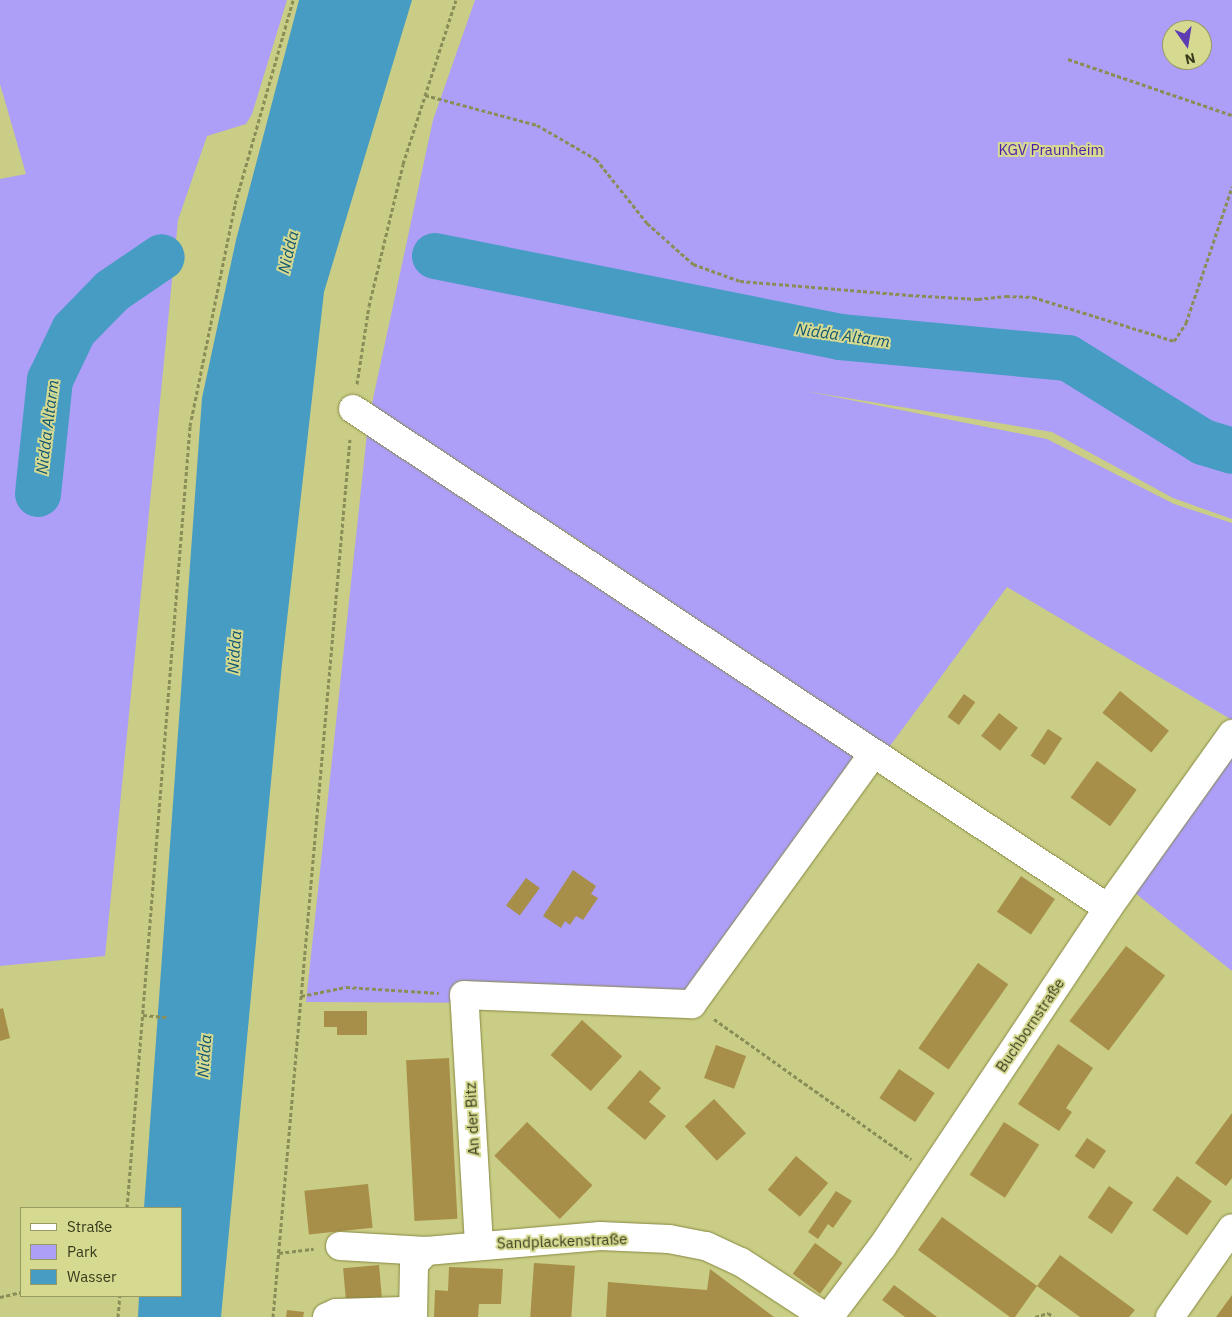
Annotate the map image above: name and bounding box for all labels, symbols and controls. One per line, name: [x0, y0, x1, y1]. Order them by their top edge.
north arrow: [1162, 20, 1212, 70]
text: N: [1183, 49, 1197, 69]
park label: KGV Praunheim: [998, 141, 1104, 159]
water label: Nidda: [273, 229, 303, 275]
water label: Nidda Altarm: [795, 319, 891, 351]
water label: Nidda Altarm: [32, 379, 62, 475]
water label: Nidda: [223, 630, 245, 674]
street label: Buchbornstraße: [992, 975, 1068, 1075]
water label: Nidda: [193, 1034, 215, 1078]
street label: An der Bitz: [461, 1082, 483, 1156]
legend: [20, 1207, 182, 1297]
text: Straße: [67, 1217, 112, 1236]
street label: Sandplackenstraße: [497, 1230, 627, 1252]
text: Park: [67, 1242, 97, 1261]
text: Wasser: [67, 1267, 117, 1286]

